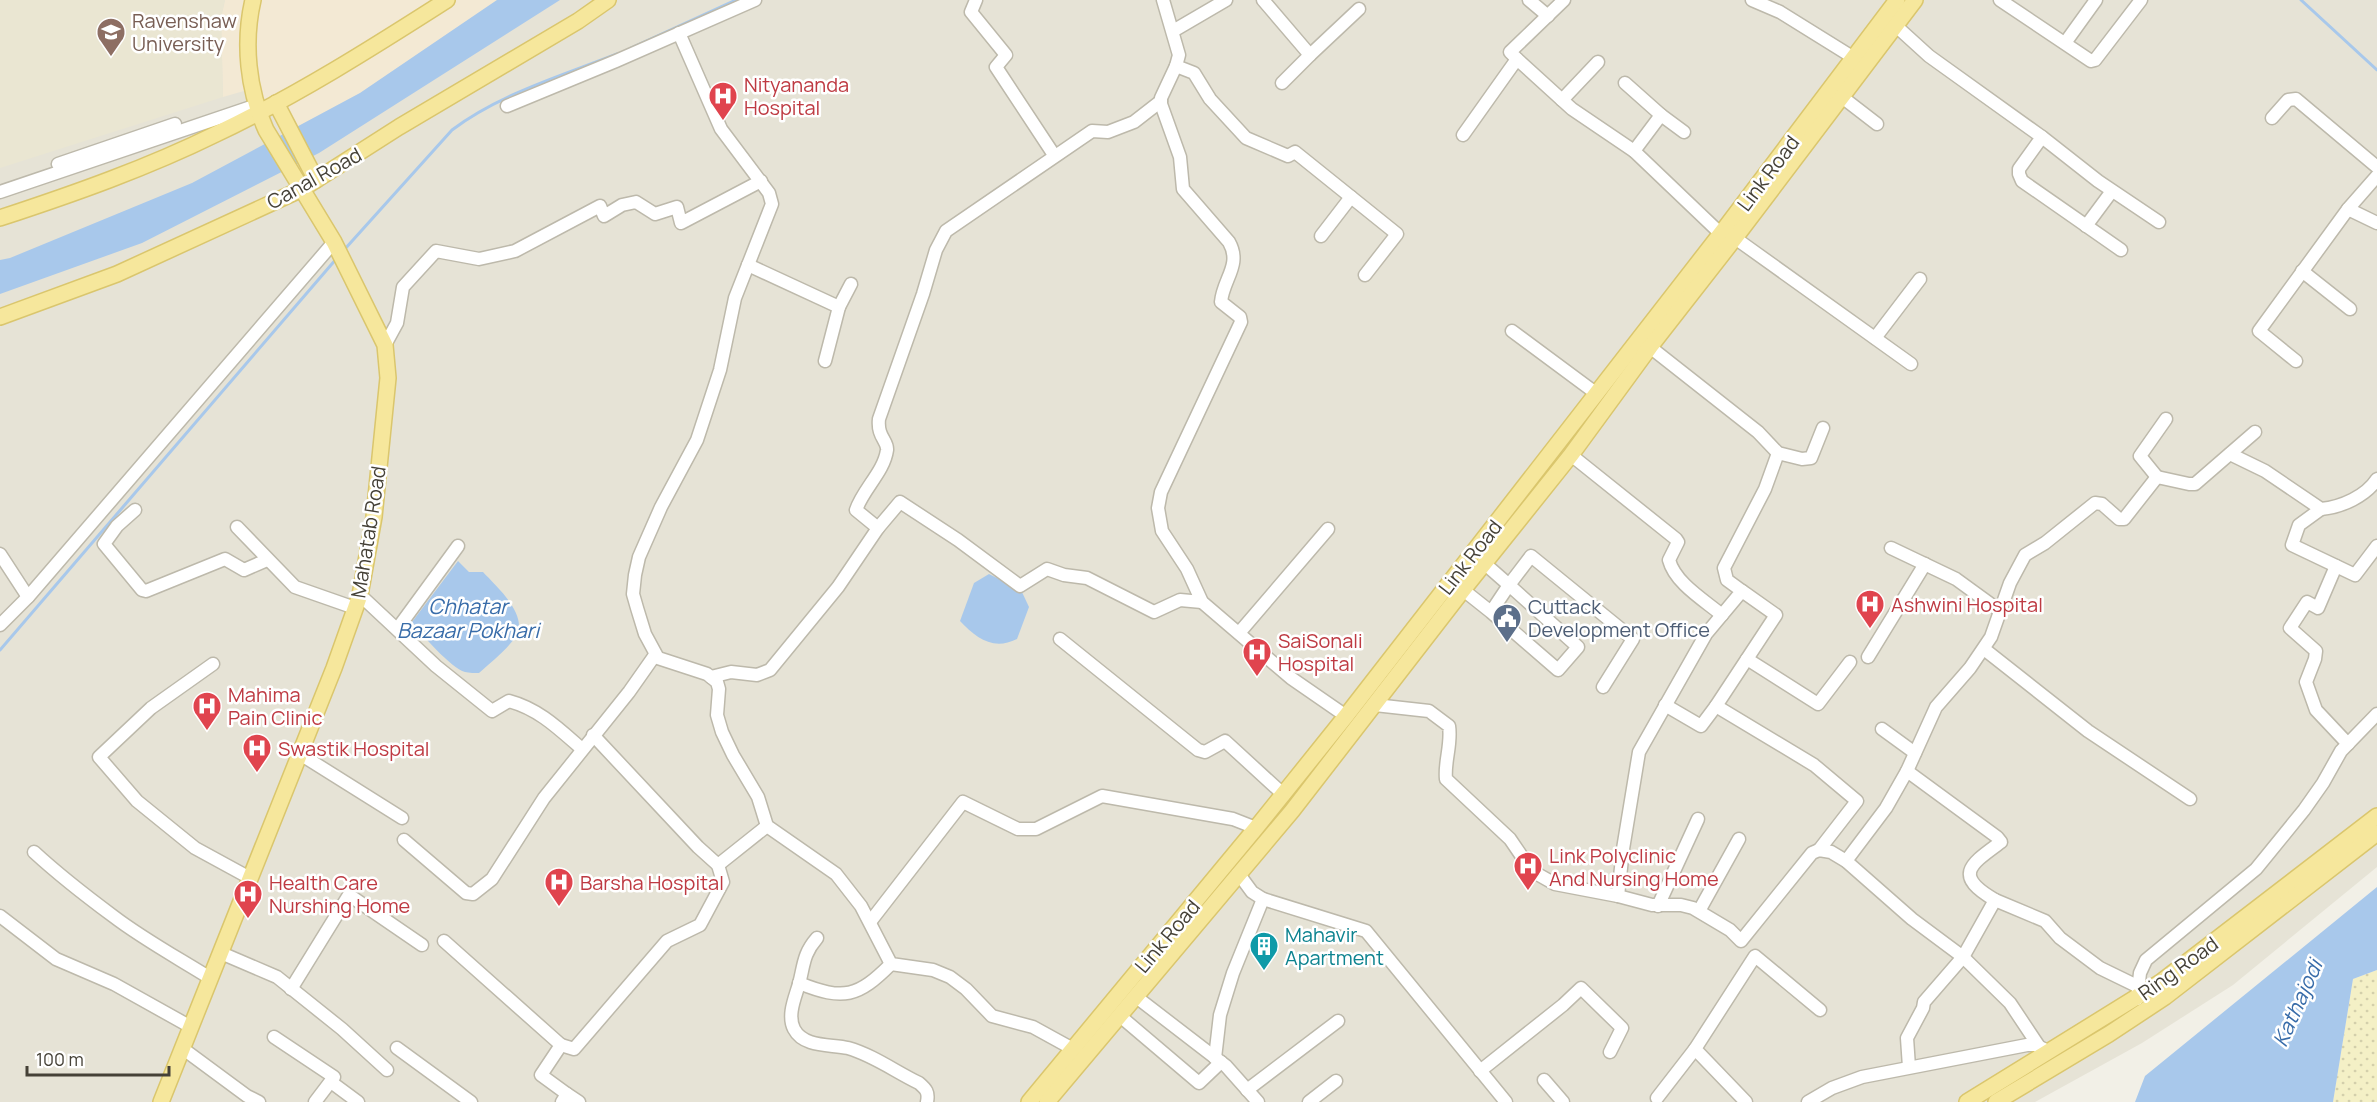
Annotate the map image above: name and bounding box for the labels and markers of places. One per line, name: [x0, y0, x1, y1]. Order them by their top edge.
place label: Ravenshaw University: [132, 7, 237, 57]
school or university icon: Ravenshaw University: [95, 16, 127, 58]
place label: Nityananda Hospital: [744, 71, 849, 121]
hospital icon: Nityananda Hospital: [707, 80, 739, 122]
hospital icon: Ashwini Hospital: [1854, 588, 1886, 630]
place label: Ashwini Hospital: [1891, 591, 2043, 618]
place label: Cuttack Development Office: [1528, 593, 1710, 643]
public building icon: Cuttack Development Office: [1491, 602, 1523, 644]
place label: SaiSonali Hospital: [1278, 627, 1363, 677]
hospital icon: SaiSonali Hospital: [1241, 636, 1273, 678]
place label: Mahima Pain Clinic: [228, 681, 323, 731]
hospital icon: Mahima Pain Clinic: [191, 690, 223, 732]
hospital icon: Swastik Hospital: [241, 732, 273, 774]
place label: Swastik Hospital: [278, 735, 430, 762]
place label: Link Polyclinic And Nursing Home: [1549, 842, 1719, 892]
hospital icon: Link Polyclinic And Nursing Home: [1512, 850, 1544, 892]
hospital icon: Barsha Hospital: [543, 866, 575, 908]
place label: Health Care Nurshing Home: [269, 869, 410, 919]
place label: Barsha Hospital: [580, 869, 724, 896]
hospital icon: Health Care Nurshing Home: [232, 878, 264, 920]
place label: Mahavir Apartment: [1285, 921, 1384, 971]
building icon: Mahavir Apartment: [1248, 930, 1280, 972]

